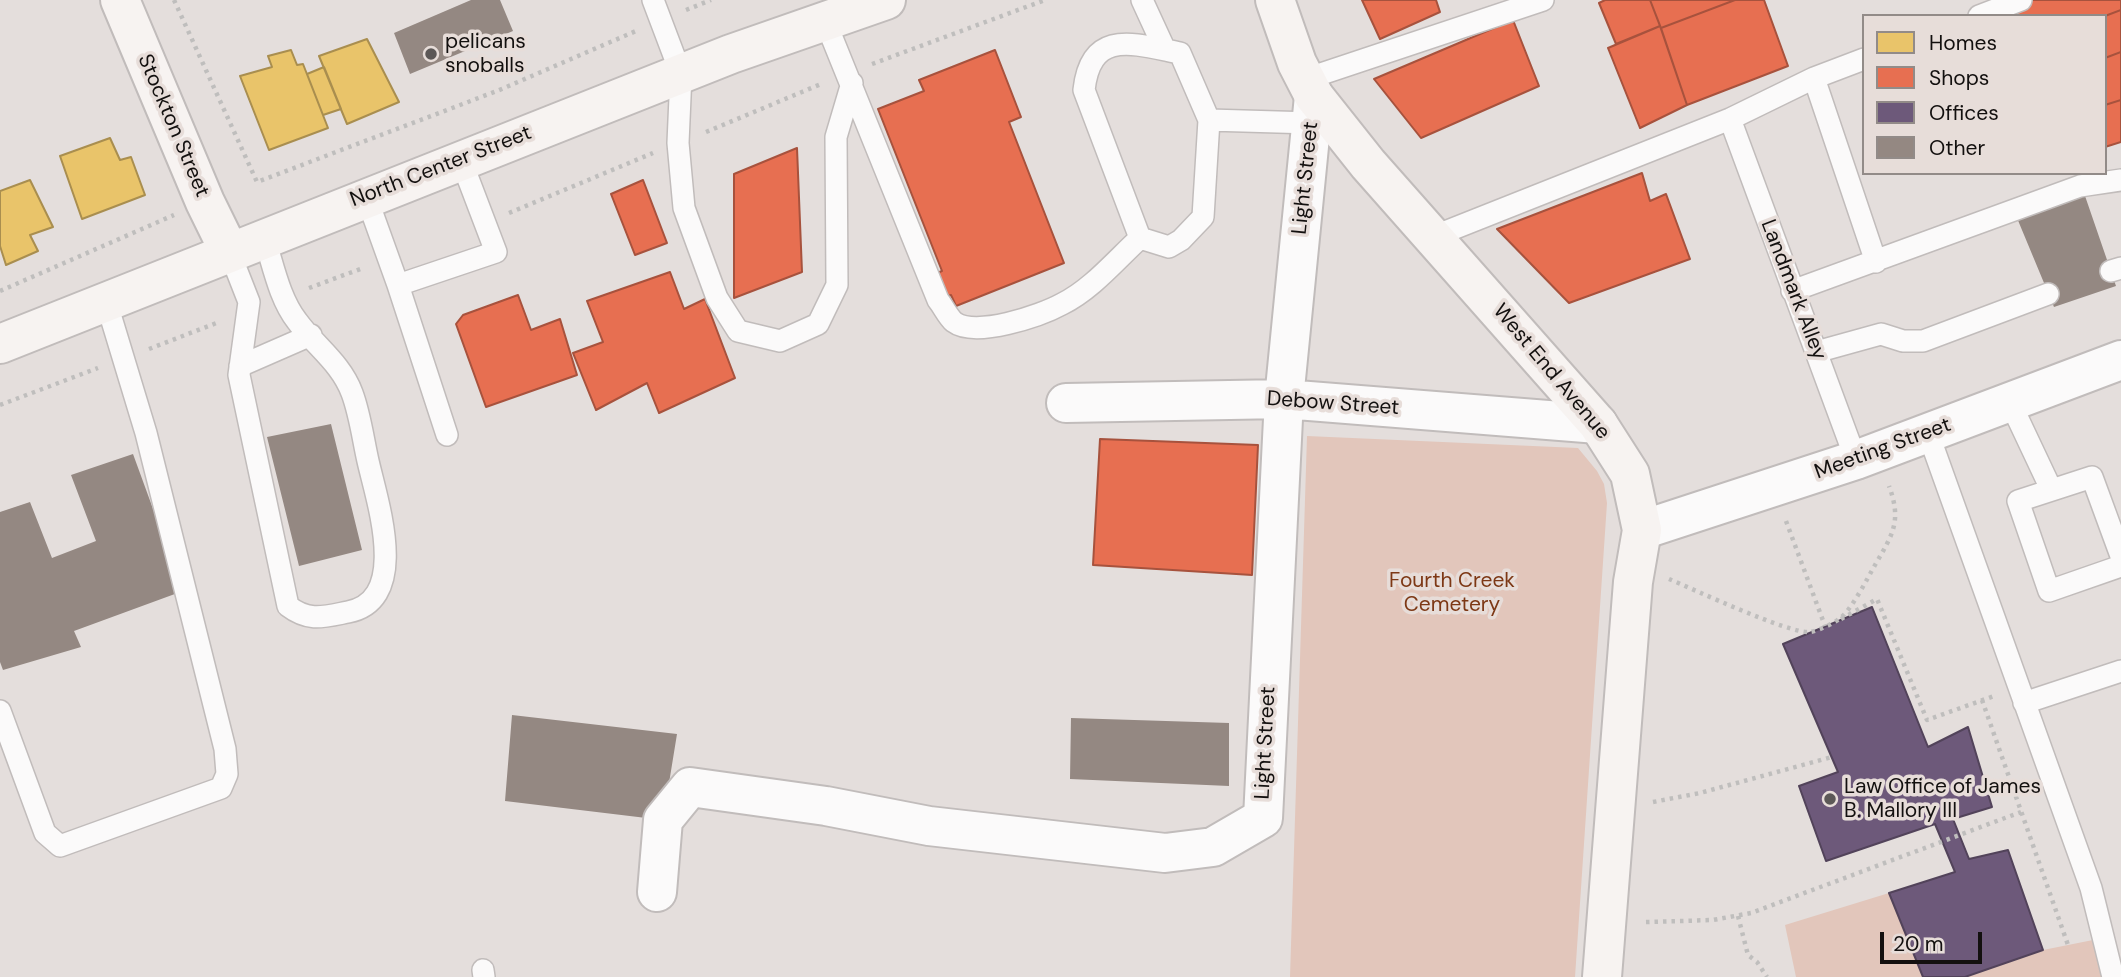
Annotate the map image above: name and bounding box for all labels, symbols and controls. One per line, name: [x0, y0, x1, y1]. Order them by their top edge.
legend: [1862, 14, 2107, 175]
place label: pelicans snoballs: [445, 29, 526, 79]
text: Homes: [1929, 29, 1997, 57]
marker: pelicans snoballs: [423, 46, 439, 62]
street label: Stockton Street: [132, 51, 214, 201]
text: Shops: [1929, 64, 1989, 92]
text: Offices: [1929, 99, 1999, 127]
street label: Light Street: [1288, 120, 1324, 236]
street label: North Center Street: [347, 121, 535, 213]
text: Other: [1929, 134, 1985, 162]
street label: Landmark Alley: [1755, 216, 1831, 364]
street label: West End Avenue: [1487, 299, 1615, 445]
street label: Debow Street: [1266, 387, 1400, 421]
street label: Meeting Street: [1811, 413, 1955, 485]
park label: Fourth Creek Cemetery: [1389, 568, 1515, 618]
street label: Light Street: [1250, 686, 1282, 800]
place label: Law Office of James B. Mallory III: [1844, 774, 2041, 824]
marker: Law Office of James B. Mallory III: [1822, 791, 1838, 807]
scale bar: [1883, 918, 1984, 962]
text: 20 m: [1893, 930, 1944, 958]

